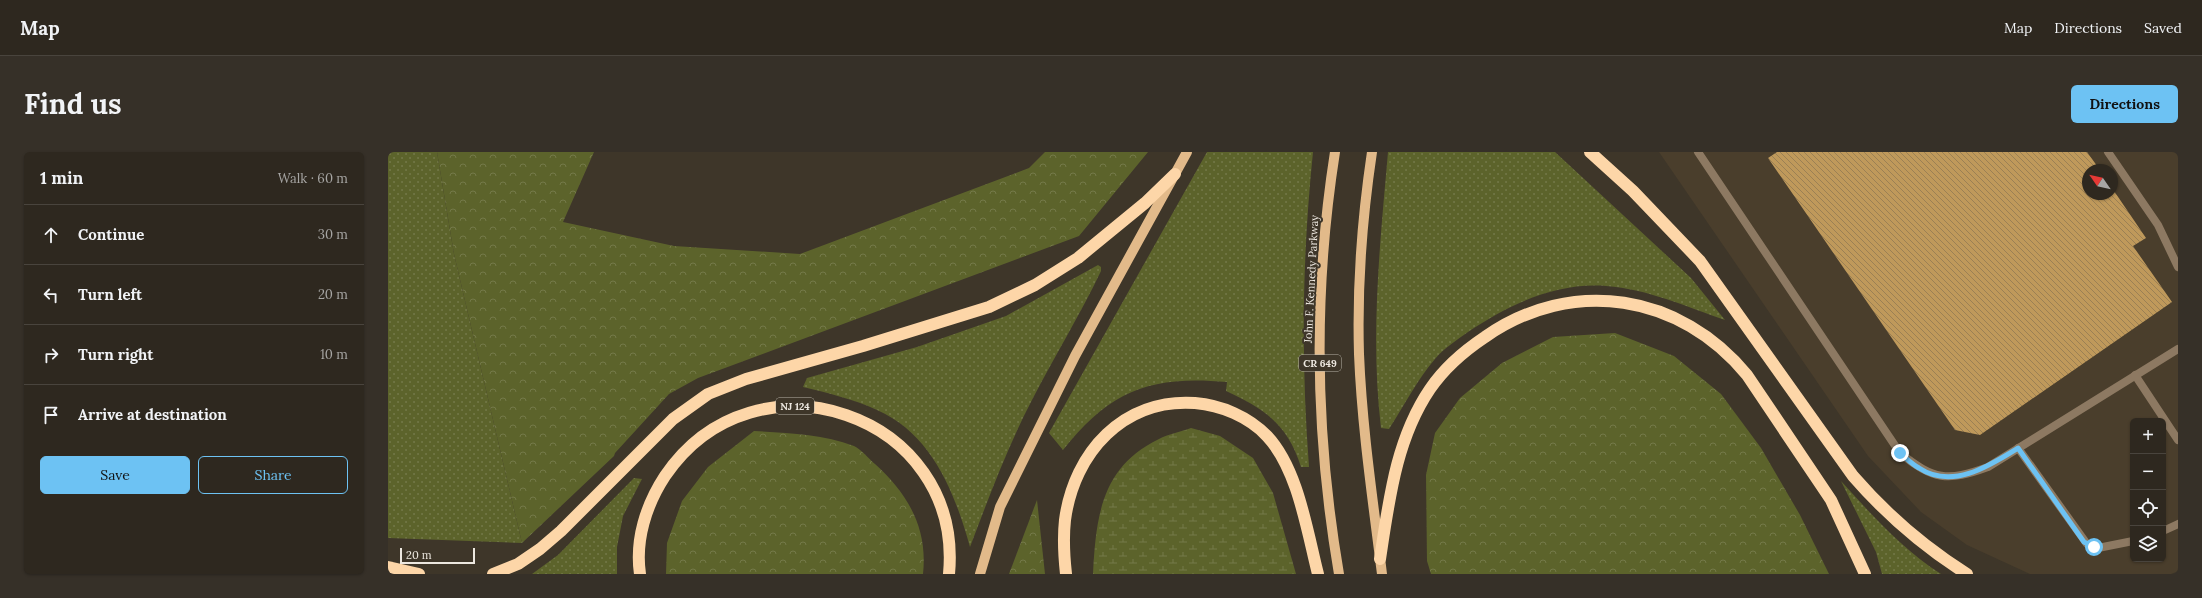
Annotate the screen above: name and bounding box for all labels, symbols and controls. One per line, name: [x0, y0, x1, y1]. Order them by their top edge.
text: Map: [20, 16, 60, 40]
text: Map: [2004, 19, 2032, 37]
text: Directions: [2054, 19, 2122, 37]
text: Saved: [2144, 19, 2182, 37]
button: Directions: [2071, 85, 2178, 123]
text: Find us: [24, 86, 122, 122]
north arrow: [2082, 164, 2118, 200]
text: 1 min: [40, 167, 83, 189]
text: Walk · 60 m: [278, 170, 348, 187]
street label: John F. Kennedy Parkway: [1301, 214, 1321, 344]
icon: ahead: [40, 224, 62, 246]
text: Continue: [78, 225, 144, 244]
text: 30 m: [318, 226, 348, 243]
icon: left: [40, 284, 62, 306]
text: Turn left: [78, 285, 142, 304]
text: 20 m: [318, 286, 348, 303]
icon: right: [40, 344, 62, 366]
text: Turn right: [78, 345, 154, 364]
text: 10 m: [320, 346, 348, 363]
road number: CR 649: [1299, 355, 1341, 371]
road number: NJ 124: [776, 398, 814, 414]
icon: arrive: [40, 404, 62, 426]
text: Arrive at destination: [78, 405, 227, 424]
map controls: [2130, 418, 2166, 562]
button: +: [2130, 418, 2166, 454]
route end: [1891, 444, 1909, 462]
button: −: [2130, 454, 2166, 490]
button: Save: [40, 456, 190, 494]
button: Share: [198, 456, 348, 494]
button: locate: [2130, 490, 2166, 526]
button: layers: [2130, 526, 2166, 562]
route start: [2085, 538, 2103, 556]
scale bar: [400, 546, 475, 565]
text: 20 m: [406, 548, 431, 562]

